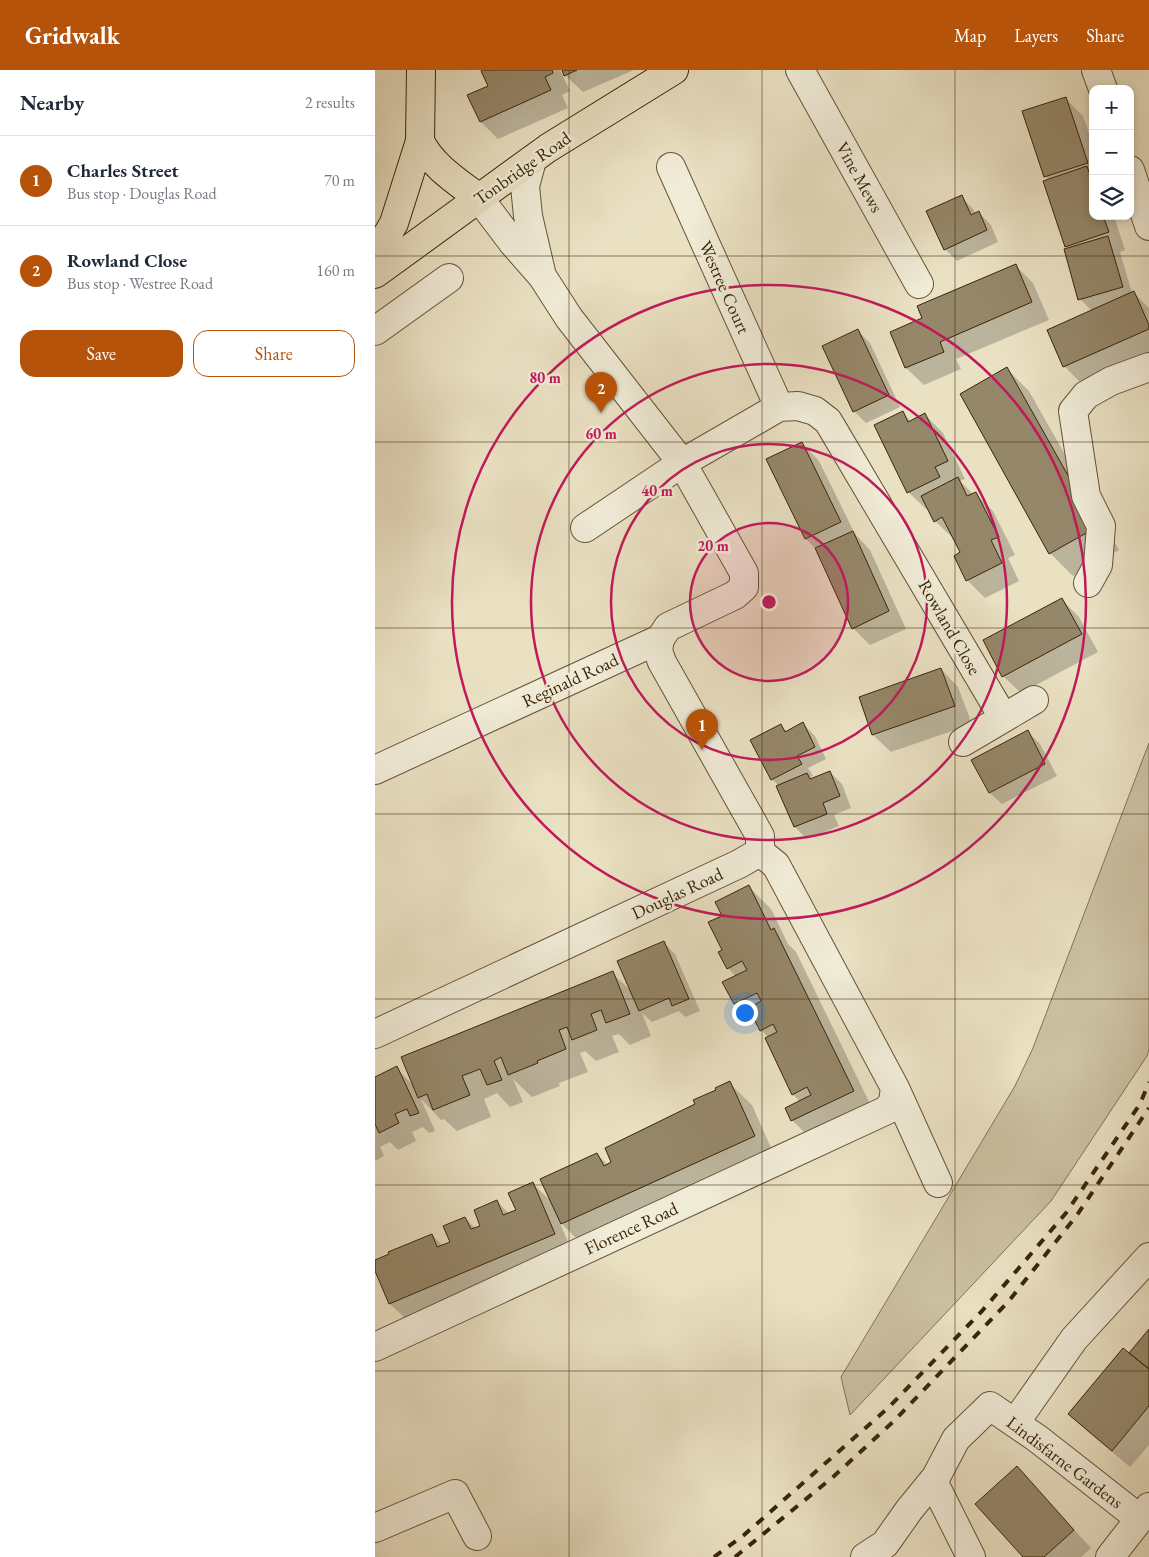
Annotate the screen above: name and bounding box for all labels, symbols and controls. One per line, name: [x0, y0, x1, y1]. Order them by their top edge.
text: Gridwalk: [25, 20, 120, 51]
text: Map: [954, 24, 986, 47]
text: Layers: [1014, 24, 1058, 47]
text: Share: [1086, 24, 1124, 47]
map controls: [1089, 85, 1134, 220]
button: +: [1089, 85, 1134, 130]
text: Nearby: [20, 89, 84, 116]
text: 2 results: [305, 92, 355, 113]
street label: Tonbridge Road: [469, 126, 576, 210]
button: −: [1089, 130, 1134, 175]
street label: Vine Mews: [831, 138, 889, 217]
text: Charles Street: [67, 158, 179, 183]
text: 1: [32, 170, 40, 191]
text: 70 m: [324, 170, 355, 191]
button: layers: [1089, 175, 1134, 220]
text: Bus stop · Douglas Road: [67, 183, 217, 204]
street label: Westree Court: [694, 237, 756, 337]
text: Rowland Close: [67, 248, 187, 273]
text: 2: [32, 260, 40, 281]
text: 160 m: [316, 260, 355, 281]
text: Bus stop · Westree Road: [67, 273, 213, 294]
button: Save: [20, 330, 183, 377]
button: Share: [193, 330, 355, 377]
text: 80 m: [529, 368, 561, 387]
pin: 2: [585, 372, 617, 413]
text: 60 m: [585, 424, 617, 443]
text: 40 m: [641, 481, 673, 500]
text: 20 m: [697, 536, 729, 555]
street label: Rowland Close: [913, 575, 987, 679]
centre of rings: [760, 593, 778, 611]
street label: Reginald Road: [518, 647, 623, 712]
pin: 1: [686, 709, 718, 750]
street label: Douglas Road: [628, 861, 727, 924]
your location: [732, 1000, 758, 1026]
street label: Florence Road: [581, 1196, 682, 1260]
street label: Lindisfarne Gardens: [1002, 1411, 1128, 1513]

